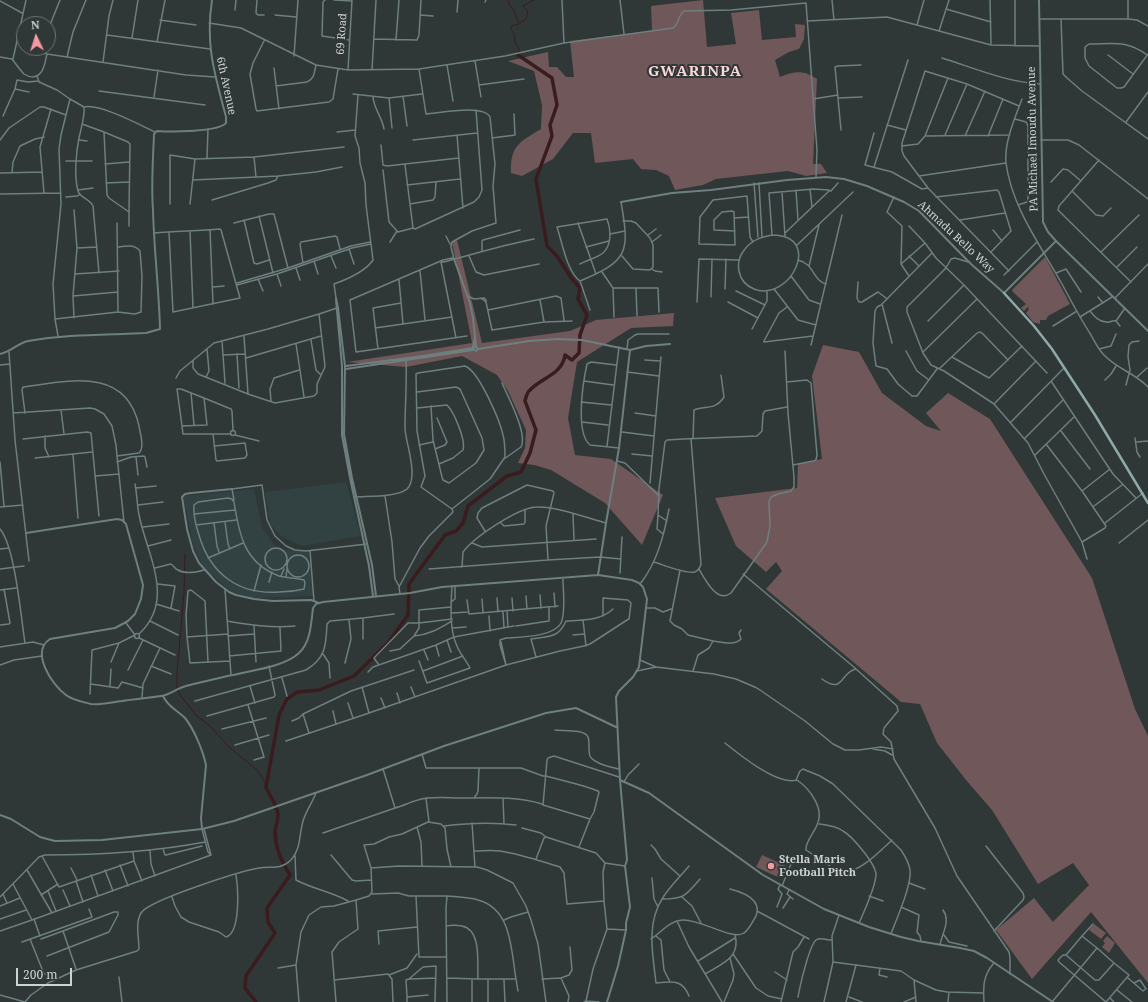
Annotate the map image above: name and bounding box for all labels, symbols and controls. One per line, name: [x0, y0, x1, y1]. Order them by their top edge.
street label: 69 Road: [334, 13, 350, 55]
north arrow: [16, 16, 56, 56]
text: N: [30, 17, 40, 32]
street label: 6th Avenue: [213, 56, 239, 116]
district label: GWARINPA: [648, 63, 742, 81]
street label: PA Michael Imoudu Avenue: [1025, 66, 1041, 212]
street label: Ahmadu Bello Way: [915, 198, 997, 276]
place label: Stella Maris Football Pitch: [779, 853, 856, 879]
marker: Stella Maris Football Pitch: [766, 861, 776, 871]
scale bar: [18, 960, 74, 986]
text: 200 m: [23, 966, 58, 983]

